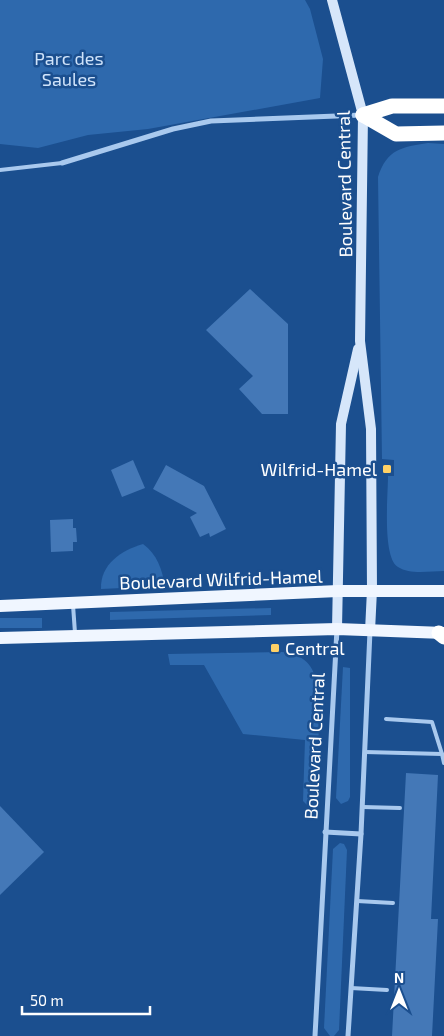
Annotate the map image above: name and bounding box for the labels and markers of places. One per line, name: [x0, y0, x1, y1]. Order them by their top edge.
place label: Wilfrid-Hamel: [261, 458, 378, 480]
marker: Wilfrid-Hamel: [381, 463, 393, 475]
place label: Central: [285, 637, 345, 659]
marker: Central: [269, 642, 281, 654]

